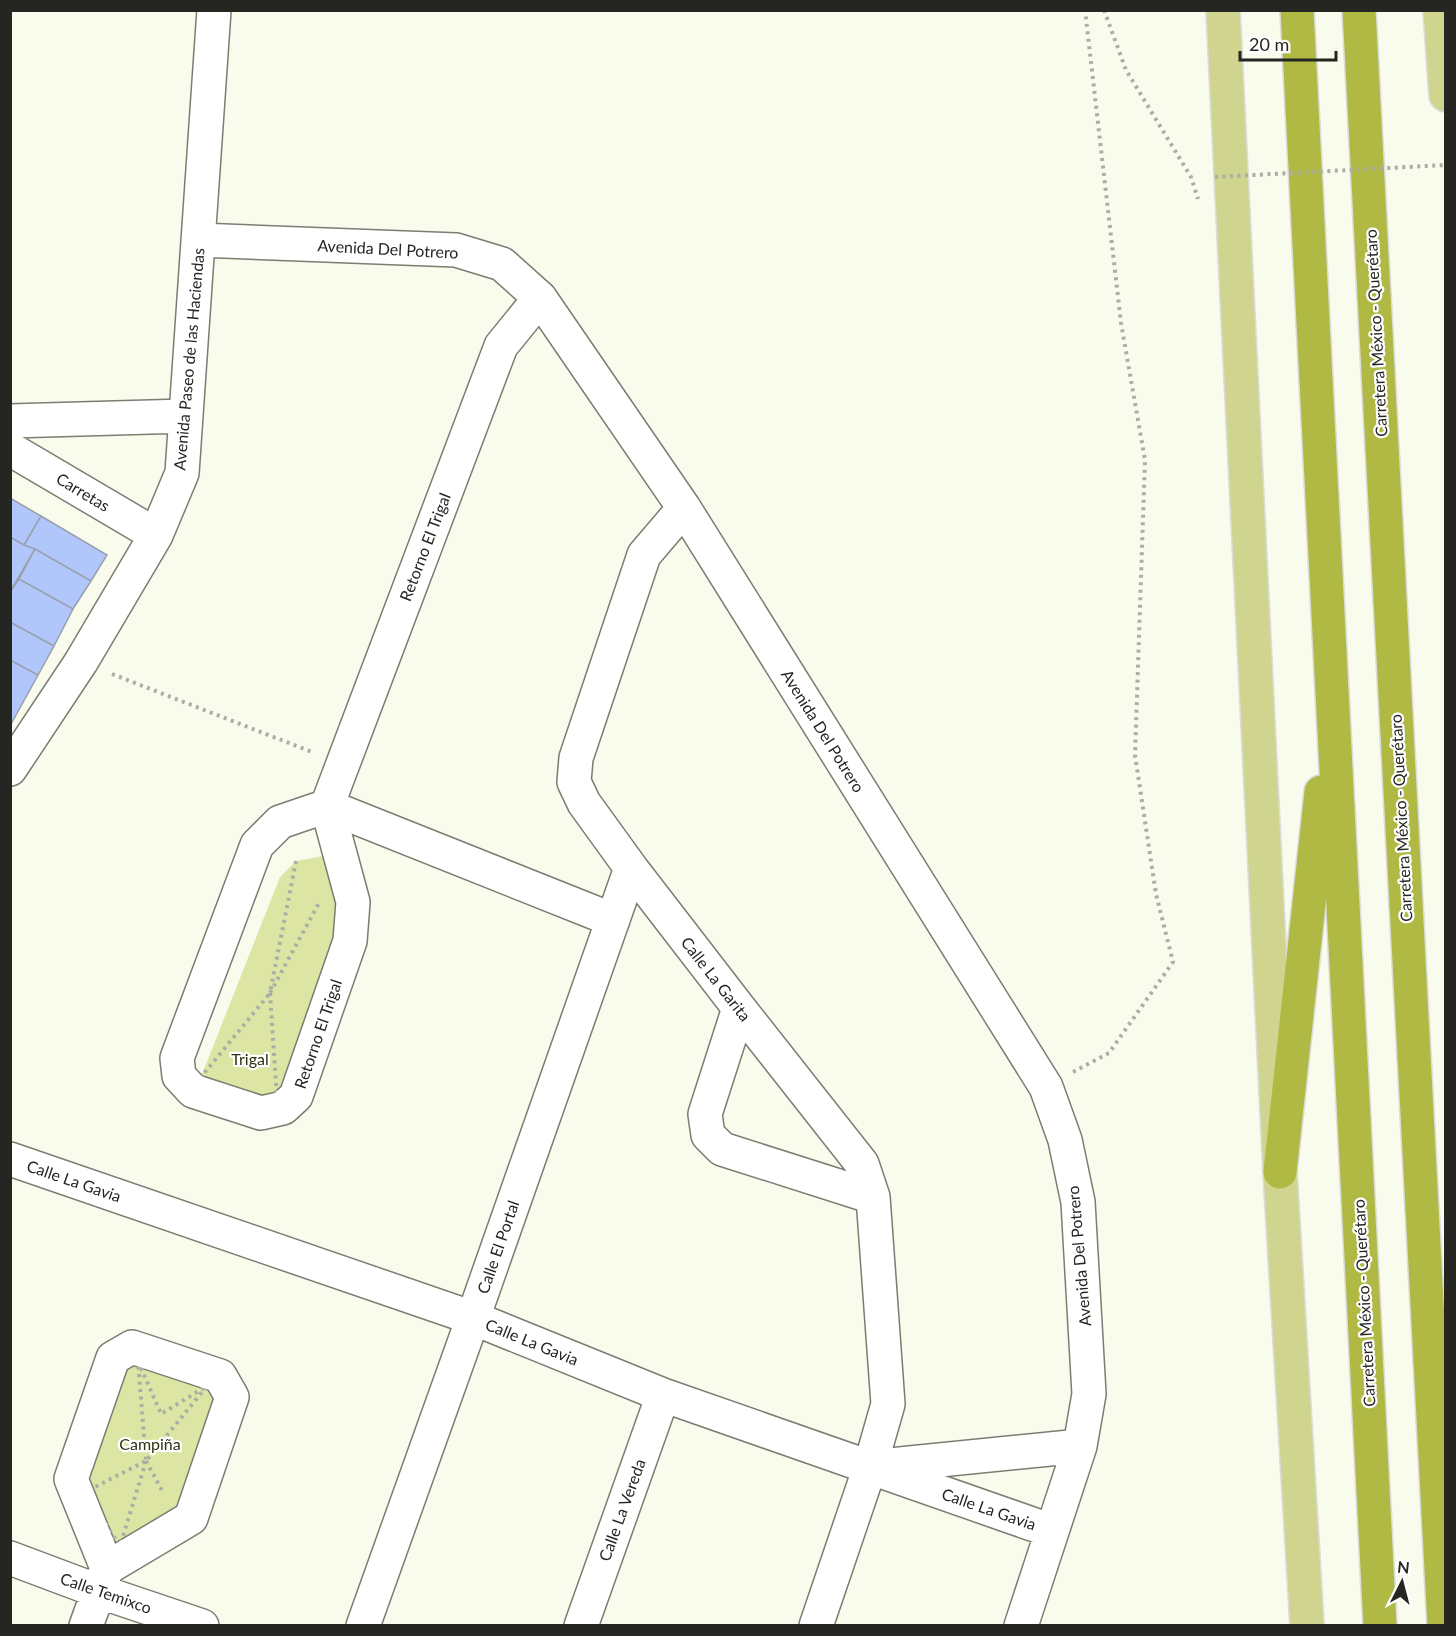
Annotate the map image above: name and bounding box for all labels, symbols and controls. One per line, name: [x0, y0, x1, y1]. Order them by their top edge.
scale bar: [1240, 24, 1336, 62]
text: 20 m: [1249, 33, 1289, 55]
street label: Carretera México - Querétaro: [1361, 229, 1390, 437]
street label: Avenida Del Potrero: [317, 235, 459, 262]
street label: Avenida Paseo de las Haciendas: [169, 247, 208, 471]
street label: Carretas: [53, 468, 113, 515]
street label: Retorno El Trigal: [395, 490, 454, 604]
street label: Avenida Del Potrero: [778, 666, 869, 796]
street label: Carretera México - Querétaro: [1386, 714, 1415, 922]
street label: Calle La Garita: [678, 933, 755, 1025]
street label: Retorno El Trigal: [290, 977, 345, 1091]
park label: Trigal: [231, 1049, 269, 1068]
street label: Calle La Gavia: [25, 1156, 124, 1206]
street label: Avenida Del Potrero: [1063, 1185, 1094, 1327]
street label: Calle El Portal: [473, 1198, 522, 1296]
street label: Carretera México - Querétaro: [1349, 1199, 1378, 1407]
street label: Calle La Gavia: [483, 1314, 581, 1369]
park label: Campiña: [119, 1434, 181, 1453]
street label: Calle La Vereda: [594, 1456, 649, 1564]
street label: Calle La Gavia: [940, 1484, 1039, 1534]
north arrow: [1372, 1552, 1432, 1612]
text: N: [1396, 1556, 1411, 1577]
street label: Calle Temixco: [58, 1568, 154, 1617]

